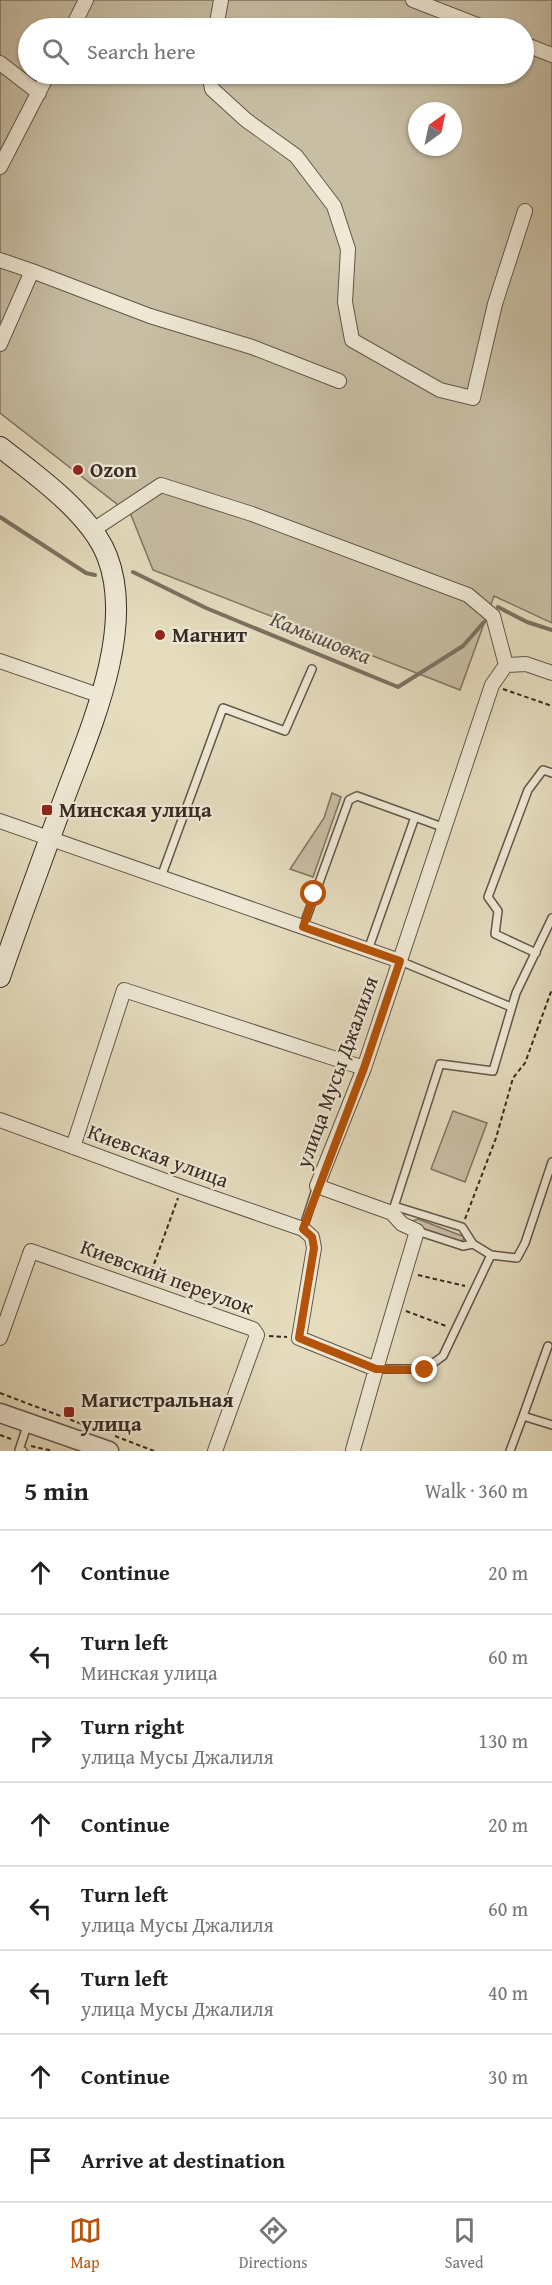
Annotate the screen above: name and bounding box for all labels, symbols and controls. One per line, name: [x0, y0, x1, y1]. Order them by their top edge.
search box: [18, 18, 534, 84]
icon: search: [39, 35, 72, 68]
text: Search here: [87, 35, 196, 67]
north arrow: [408, 102, 462, 156]
place label: Ozon: [90, 454, 137, 485]
marker: Ozon: [71, 463, 85, 477]
water label: Камышовка: [266, 602, 376, 672]
place label: Магнит: [172, 619, 248, 650]
marker: Магнит: [153, 628, 167, 642]
place label: Минская улица: [59, 794, 212, 825]
marker: Минская улица: [40, 803, 54, 817]
route start: [300, 880, 326, 906]
street label: улица Мусы Джалиля: [287, 971, 386, 1173]
street label: Киевская улица: [83, 1116, 233, 1195]
street label: Киевский переулок: [76, 1231, 258, 1322]
route end: [411, 1356, 437, 1382]
place label: Магистральная улица: [80, 1384, 234, 1439]
marker: Магистральная улица: [62, 1405, 76, 1419]
text: 5 min: [24, 1471, 89, 1510]
text: Walk · 360 m: [425, 1476, 528, 1505]
icon: ahead: [24, 1556, 57, 1589]
text: Continue: [81, 1556, 170, 1588]
text: 20 m: [488, 1558, 528, 1587]
text: Turn left: [81, 1626, 168, 1658]
icon: left: [24, 1640, 57, 1673]
text: 60 m: [488, 1642, 528, 1671]
text: Минская улица: [81, 1658, 218, 1687]
text: Turn right: [81, 1710, 184, 1742]
icon: right: [24, 1724, 57, 1757]
text: 130 m: [478, 1726, 528, 1755]
text: улица Мусы Джалиля: [81, 1742, 274, 1771]
icon: ahead: [24, 1808, 57, 1841]
text: Continue: [81, 1808, 170, 1840]
text: 20 m: [488, 1810, 528, 1839]
text: Turn left: [81, 1878, 168, 1910]
icon: left: [24, 1892, 57, 1925]
text: 60 m: [488, 1894, 528, 1923]
text: улица Мусы Джалиля: [81, 1910, 274, 1939]
text: Turn left: [81, 1962, 168, 1994]
icon: left: [24, 1976, 57, 2009]
text: 40 m: [488, 1978, 528, 2007]
text: улица Мусы Джалиля: [81, 1994, 274, 2023]
icon: ahead: [24, 2060, 57, 2093]
text: Continue: [81, 2060, 170, 2092]
text: 30 m: [488, 2062, 528, 2091]
icon: arrive: [24, 2144, 57, 2177]
text: Arrive at destination: [81, 2144, 285, 2176]
tab: Map: [69, 2214, 102, 2274]
tab: Directions: [239, 2214, 308, 2274]
tab: Saved: [445, 2214, 483, 2274]

